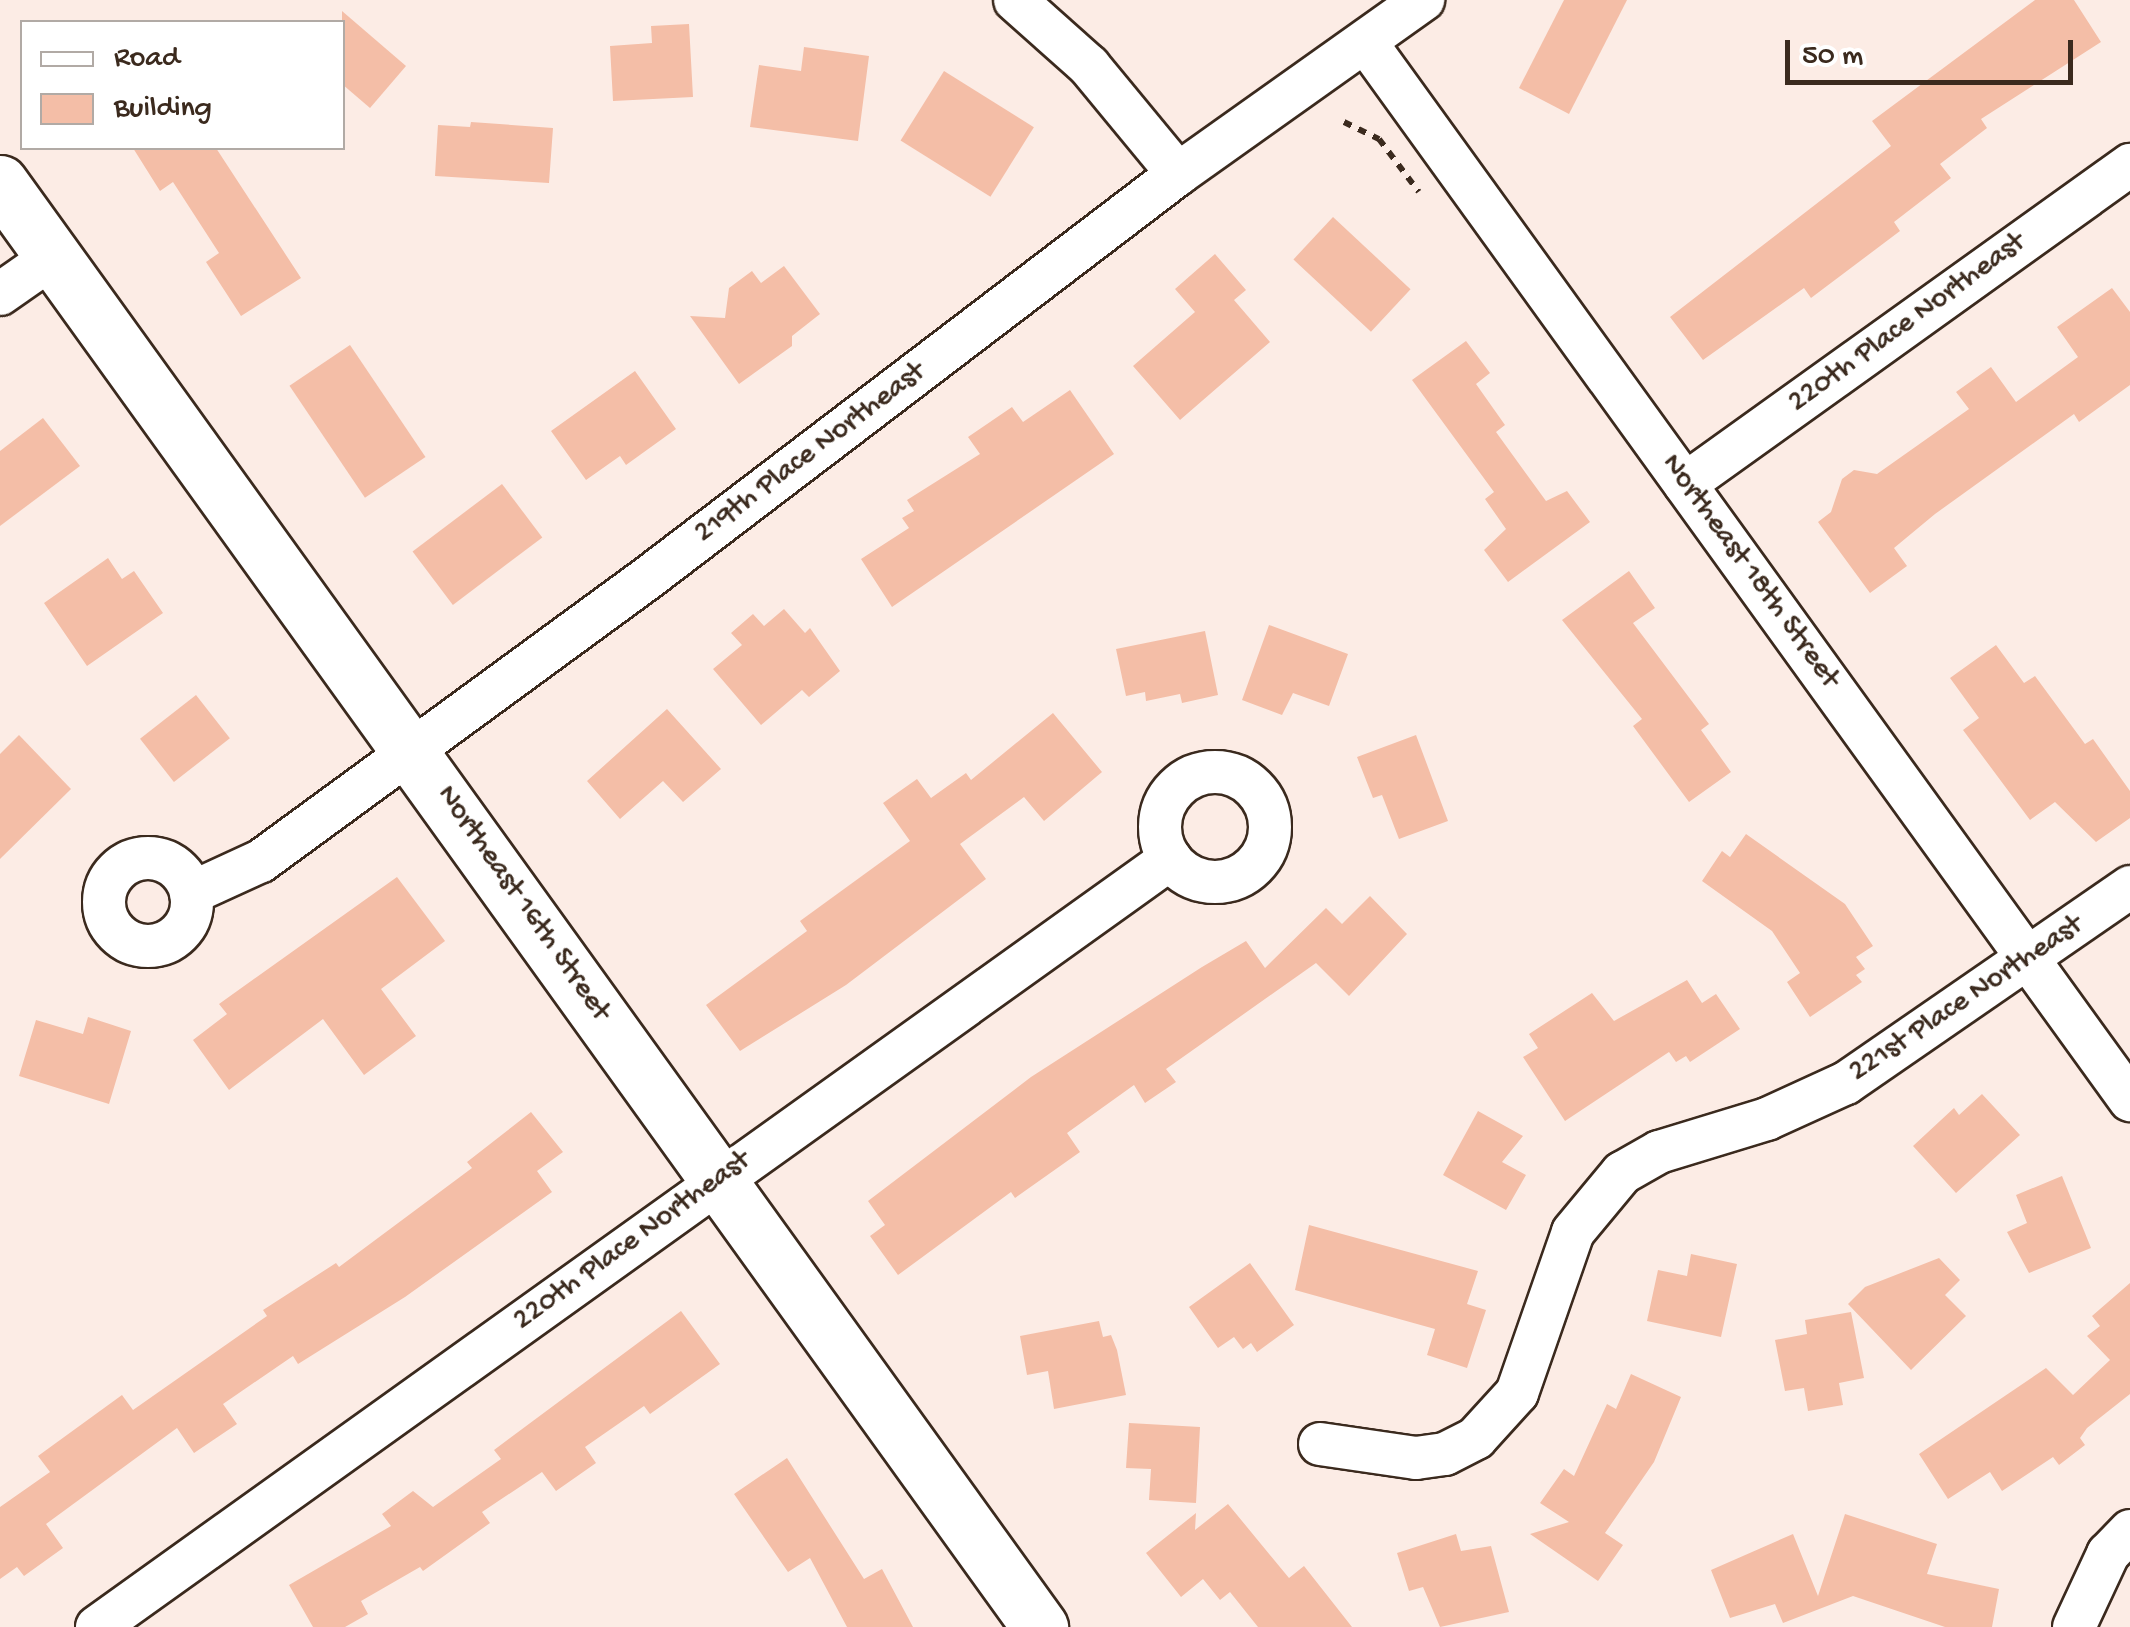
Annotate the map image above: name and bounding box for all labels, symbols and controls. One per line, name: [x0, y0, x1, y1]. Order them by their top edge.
legend: [20, 20, 345, 150]
scale bar: [1790, 20, 2078, 82]
text: 50 m: [1802, 40, 1863, 75]
text: Road: [114, 42, 180, 77]
text: Building: [114, 92, 212, 127]
street label: 220th Place Northeast: [1783, 226, 2033, 422]
street label: 219th Place Northeast: [689, 356, 933, 552]
street label: Northeast 18th Street: [1652, 448, 1846, 696]
street label: Northeast 16th Street: [427, 779, 617, 1029]
street label: 221st Place Northeast: [1843, 908, 2091, 1092]
street label: 220th Place Northeast: [508, 1144, 758, 1340]

